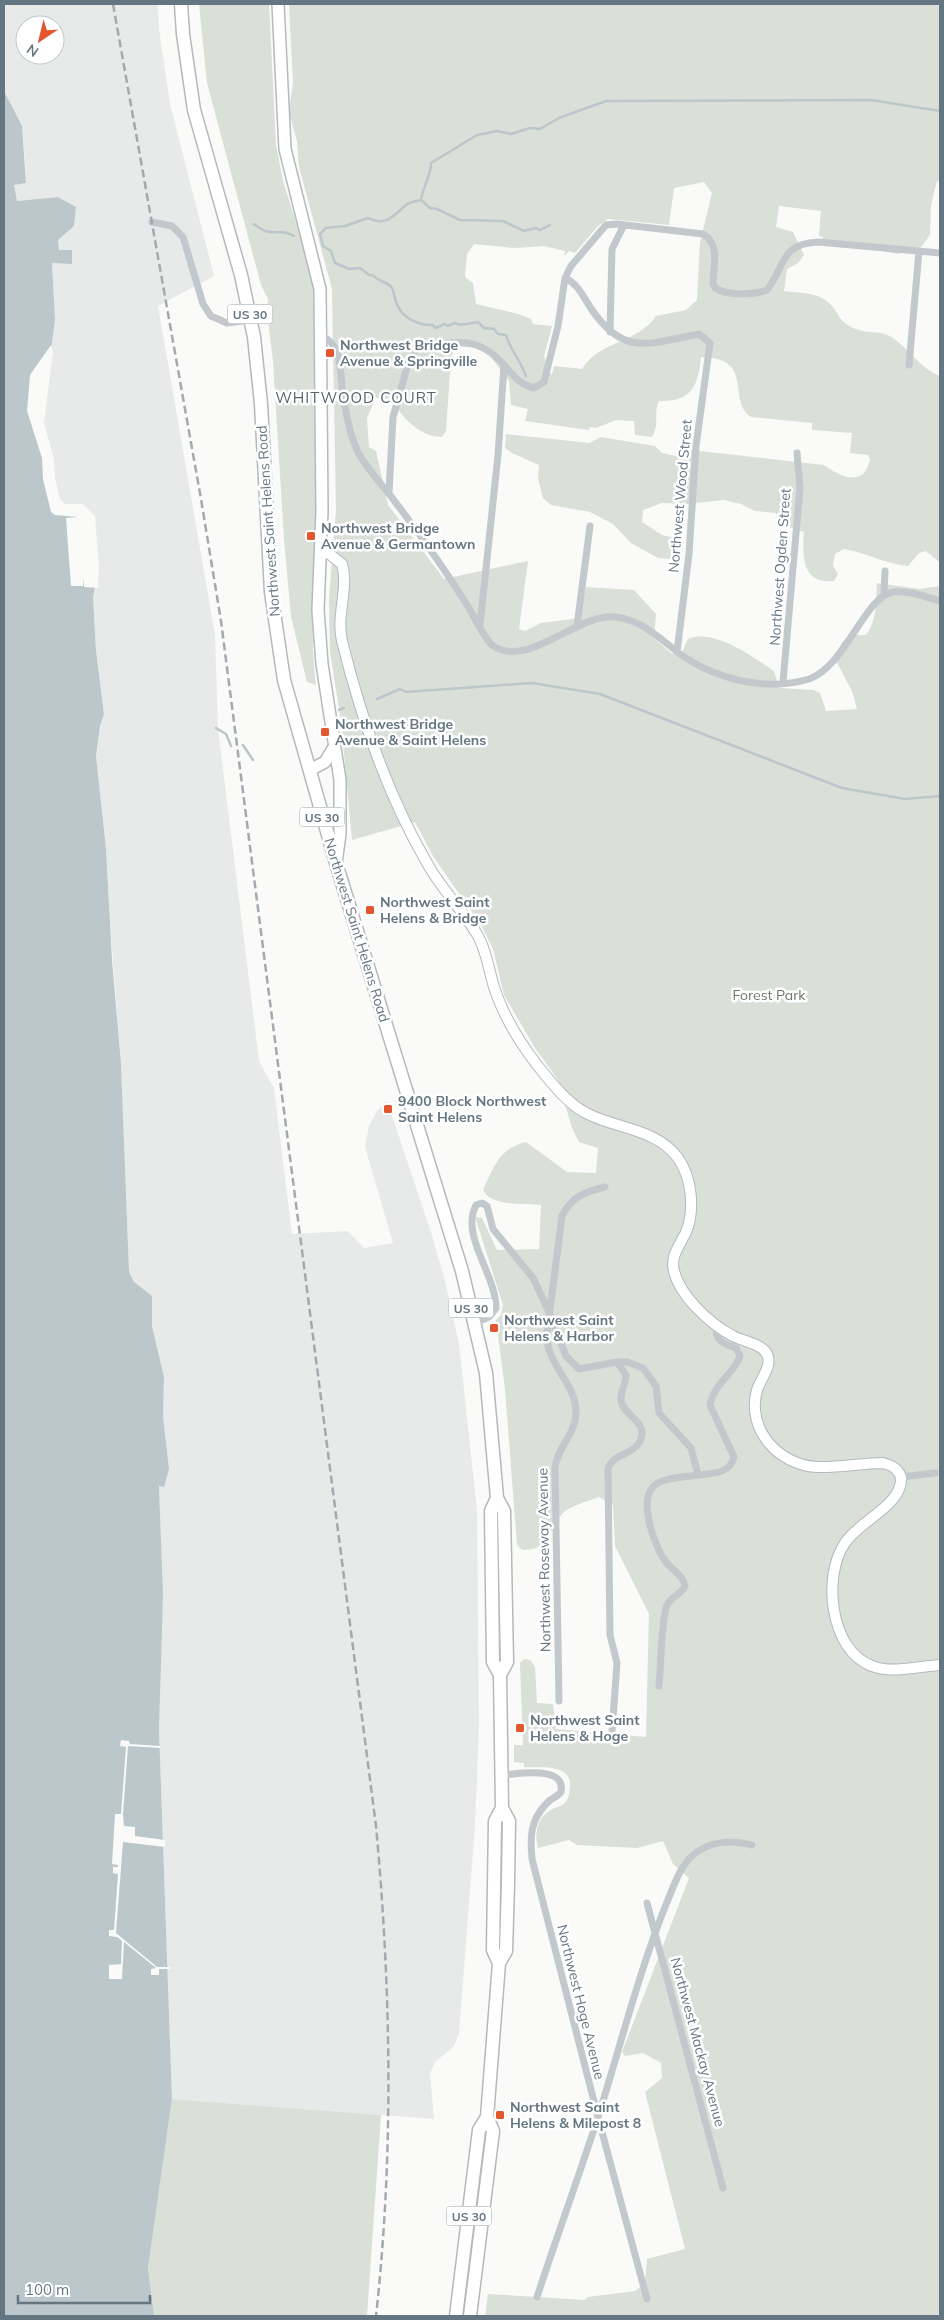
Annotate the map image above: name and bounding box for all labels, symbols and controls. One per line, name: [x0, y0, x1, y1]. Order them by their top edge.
north arrow: [15, 15, 65, 65]
text: N: [23, 40, 42, 61]
road number: US 30: [228, 304, 272, 324]
place label: Northwest Bridge Avenue & Springville: [340, 336, 478, 370]
marker: Northwest Bridge Avenue & Springville: [324, 347, 336, 359]
district label: WHITWOOD COURT: [275, 388, 437, 407]
street label: Northwest Wood Street: [664, 419, 696, 573]
street label: Northwest Saint Helens Road: [252, 425, 284, 617]
street label: Northwest Ogden Street: [766, 488, 794, 646]
place label: Northwest Bridge Avenue & Germantown: [321, 519, 475, 553]
marker: Northwest Bridge Avenue & Germantown: [305, 530, 317, 542]
place label: Northwest Bridge Avenue & Saint Helens: [335, 715, 486, 749]
marker: Northwest Bridge Avenue & Saint Helens: [319, 726, 331, 738]
road number: US 30: [300, 808, 344, 826]
street label: Northwest Saint Helens Road: [320, 836, 394, 1024]
place label: Northwest Saint Helens & Bridge: [380, 893, 490, 927]
marker: Northwest Saint Helens & Bridge: [364, 904, 376, 916]
park label: Forest Park: [732, 986, 806, 1004]
place label: 9400 Block Northwest Saint Helens: [398, 1092, 547, 1126]
marker: 9400 Block Northwest Saint Helens: [382, 1103, 394, 1115]
road number: US 30: [448, 1299, 494, 1318]
place label: Northwest Saint Helens & Harbor: [504, 1311, 615, 1345]
marker: Northwest Saint Helens & Harbor: [488, 1322, 500, 1334]
street label: Northwest Roseway Avenue: [533, 1468, 555, 1652]
place label: Northwest Saint Helens & Hoge: [530, 1711, 640, 1745]
marker: Northwest Saint Helens & Hoge: [514, 1722, 526, 1734]
street label: Northwest Hoge Avenue: [553, 1923, 609, 2081]
street label: Northwest Mackay Avenue: [667, 1955, 729, 2129]
place label: Northwest Saint Helens & Milepost 8: [510, 2098, 641, 2132]
marker: Northwest Saint Helens & Milepost 8: [494, 2109, 506, 2121]
road number: US 30: [446, 2206, 492, 2226]
scale bar: [18, 2272, 150, 2304]
text: 100 m: [25, 2280, 69, 2299]

